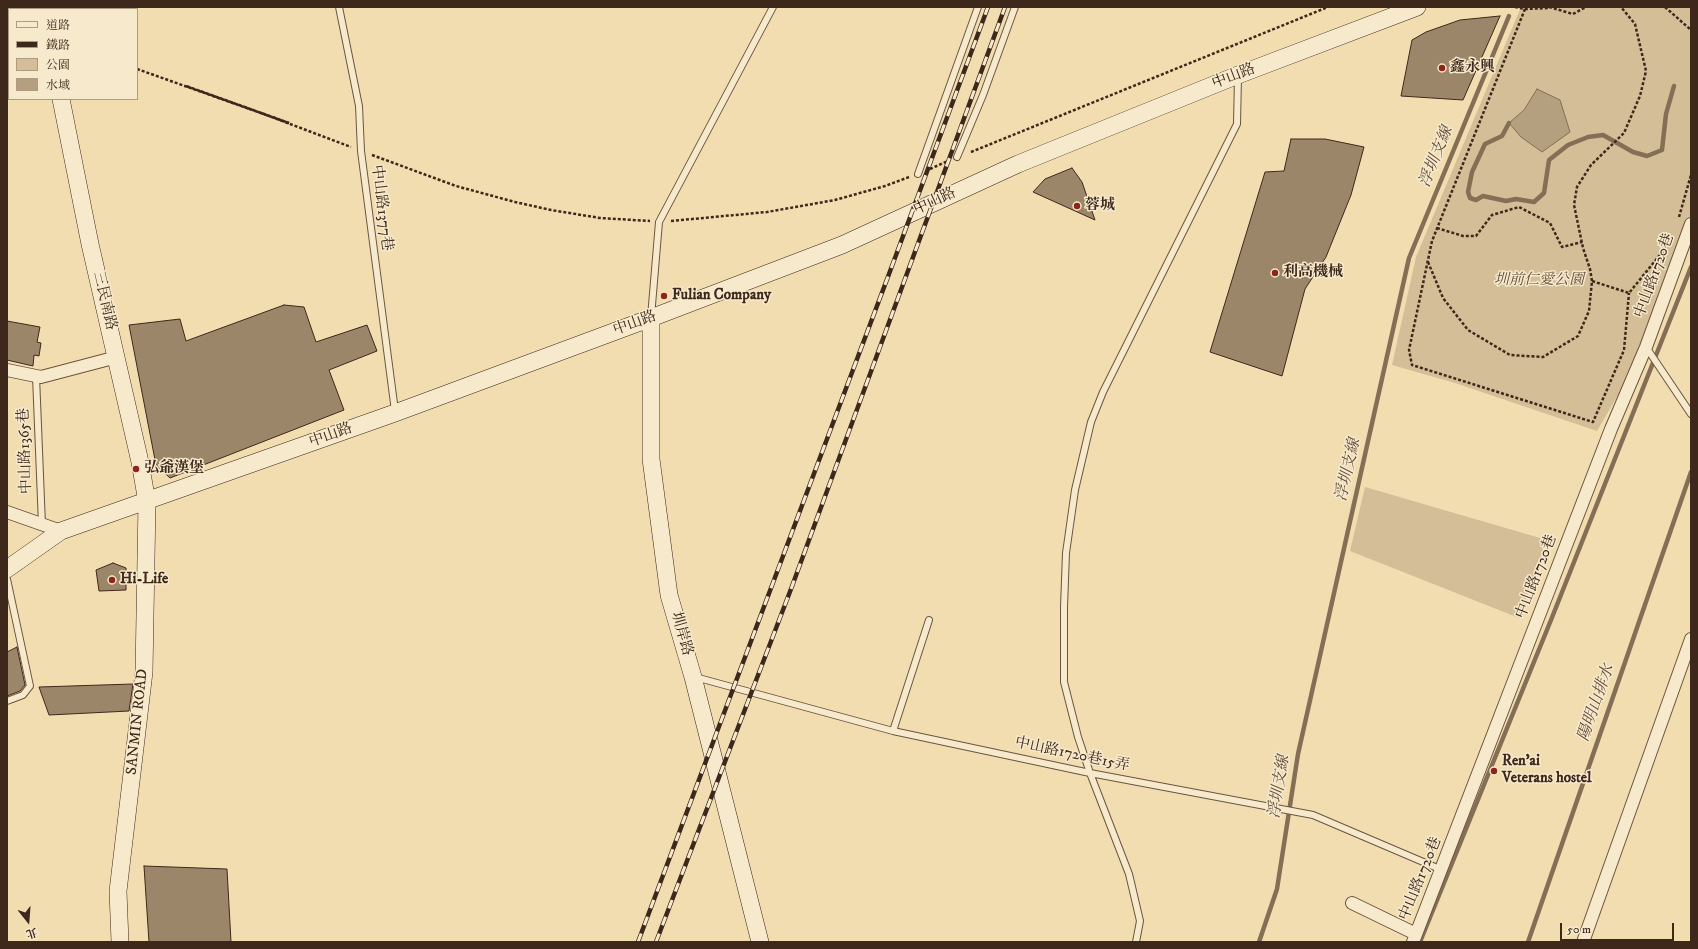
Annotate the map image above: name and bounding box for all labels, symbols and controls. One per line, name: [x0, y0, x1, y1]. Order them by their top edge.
legend: [8, 8, 138, 100]
text: 道路: [46, 18, 70, 33]
text: 鐵路: [46, 38, 70, 53]
text: 公園: [46, 58, 70, 73]
place label: 鑫永興: [1450, 59, 1495, 77]
street label: 中山路: [1210, 61, 1258, 93]
marker: 鑫永興: [1437, 63, 1447, 73]
text: 水域: [46, 78, 70, 93]
water label: 浮圳支線: [1416, 124, 1458, 190]
street label: 中山路1377巷: [367, 164, 395, 252]
street label: 中山路: [911, 184, 959, 220]
place label: 蓉城: [1085, 197, 1115, 215]
marker: 蓉城: [1072, 201, 1082, 211]
street label: 中山路1720巷: [1631, 231, 1679, 321]
place label: 利高機械: [1283, 264, 1343, 282]
marker: 利高機械: [1270, 268, 1280, 278]
street label: 三民南路: [88, 270, 120, 332]
park label: 圳前仁愛公園: [1494, 272, 1584, 290]
place label: Fulian Company: [672, 287, 771, 305]
marker: Fulian Company: [659, 291, 669, 301]
street label: 中山路: [611, 308, 659, 340]
street label: 中山路1365巷: [15, 408, 37, 494]
street label: 中山路: [307, 420, 355, 452]
water label: 浮圳支線: [1332, 437, 1366, 503]
place label: 弘爺漢堡: [144, 460, 204, 478]
marker: 弘爺漢堡: [131, 464, 141, 474]
street label: 中山路1720巷: [1513, 532, 1561, 622]
place label: Hi-Life: [120, 571, 168, 589]
marker: Hi-Life: [107, 575, 117, 585]
street label: 圳岸路: [666, 610, 696, 658]
water label: 陽明山排水: [1575, 662, 1619, 744]
street label: SANMIN ROAD: [123, 668, 153, 776]
street label: 中山路1720巷15弄: [1013, 734, 1131, 776]
place label: Ren'ai Veterans hostel: [1502, 753, 1592, 788]
water label: 浮圳支線: [1266, 754, 1294, 820]
marker: Ren'ai Veterans hostel: [1489, 766, 1499, 776]
street label: 中山路1720巷: [1396, 834, 1446, 924]
north arrow: [8, 901, 48, 941]
scale bar: [1562, 915, 1676, 941]
text: 50 m: [1567, 922, 1591, 937]
text: 北: [24, 924, 39, 941]

